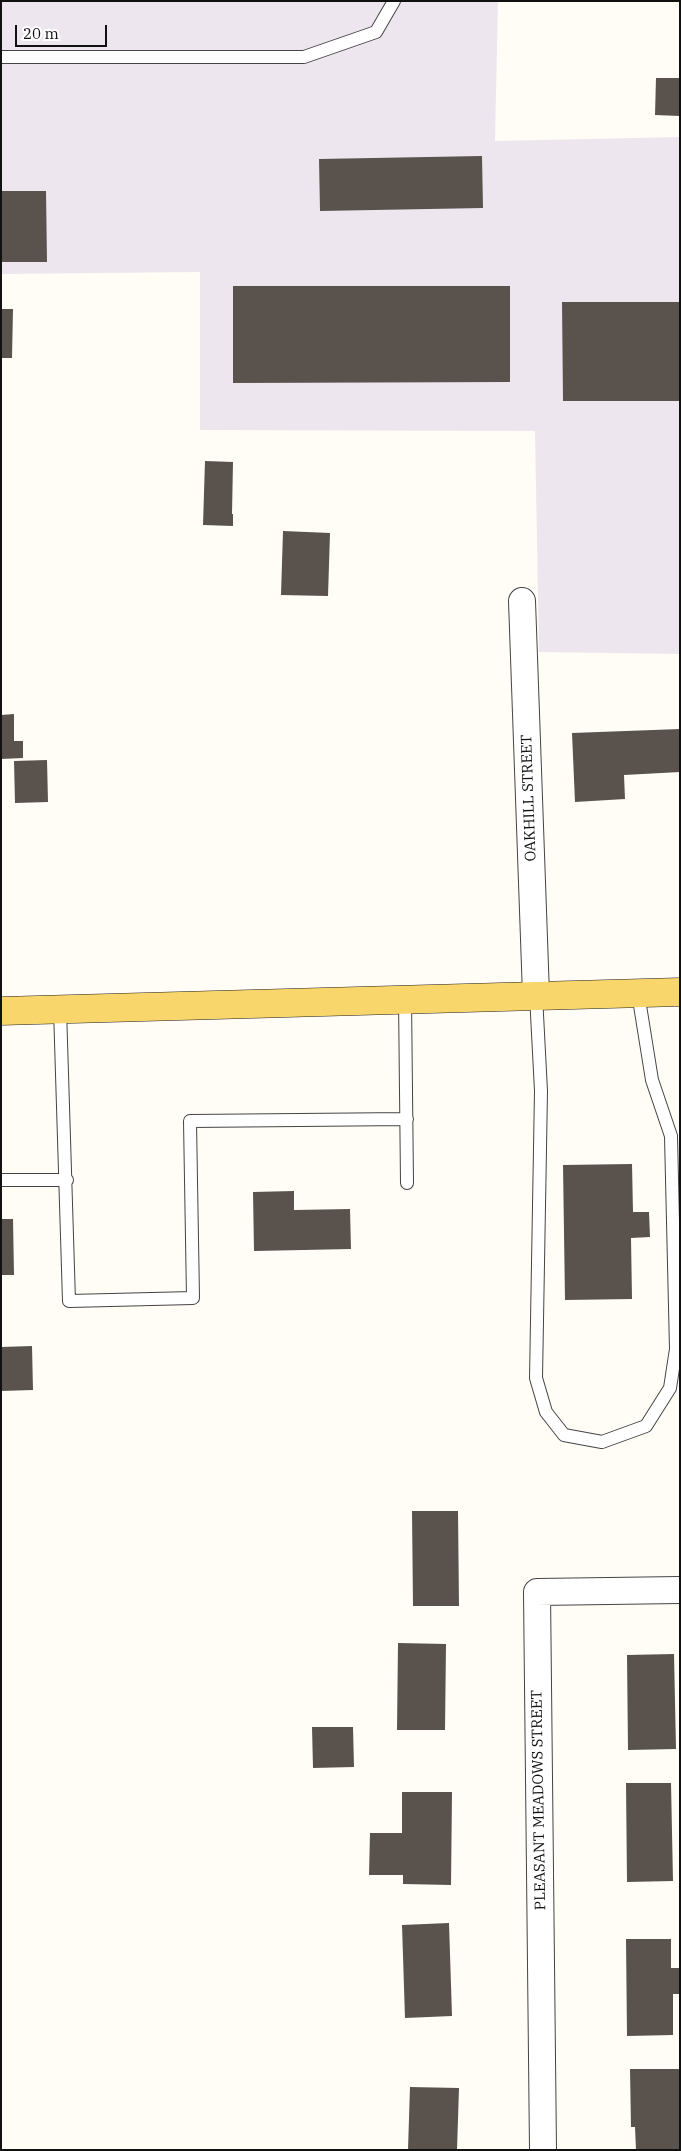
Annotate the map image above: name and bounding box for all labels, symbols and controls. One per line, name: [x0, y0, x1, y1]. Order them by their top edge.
scale bar: [18, 15, 110, 47]
text: 20 m: [23, 24, 59, 43]
street label: OAKHILL STREET: [518, 734, 540, 862]
street label: PLEASANT MEADOWS STREET: [528, 1690, 550, 1910]

